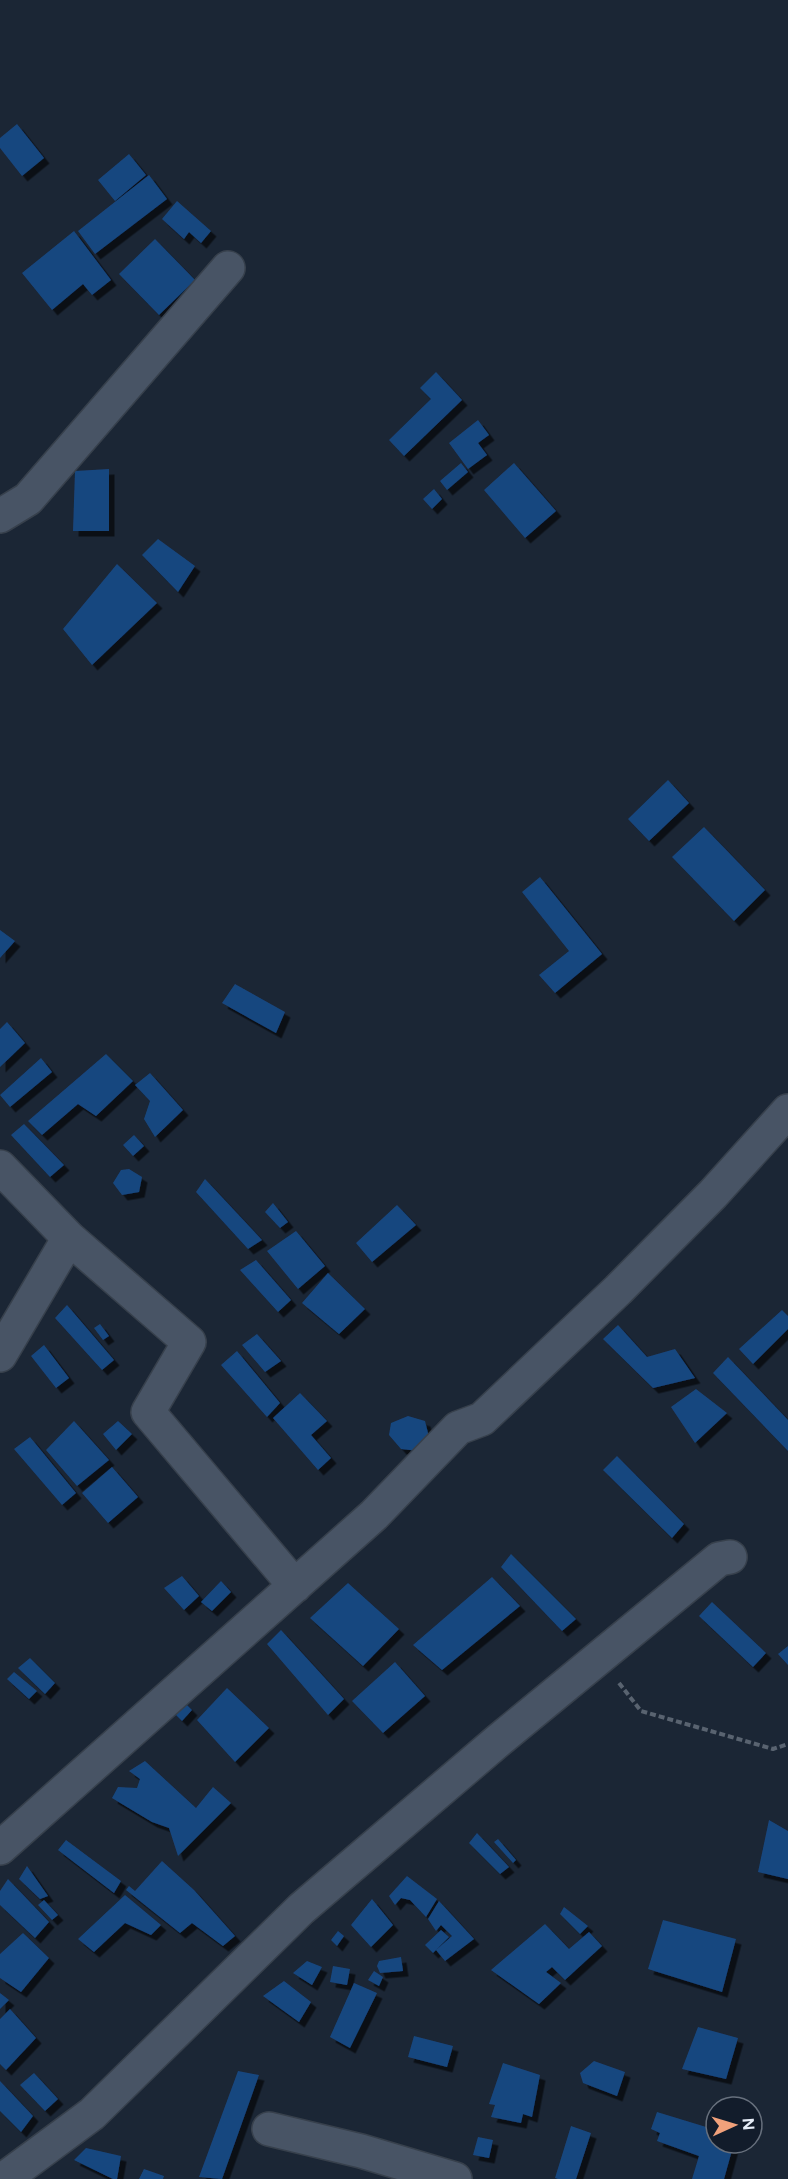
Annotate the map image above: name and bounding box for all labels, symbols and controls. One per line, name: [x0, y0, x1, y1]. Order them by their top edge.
north arrow: [704, 2095, 764, 2155]
text: N: [739, 2117, 758, 2131]

